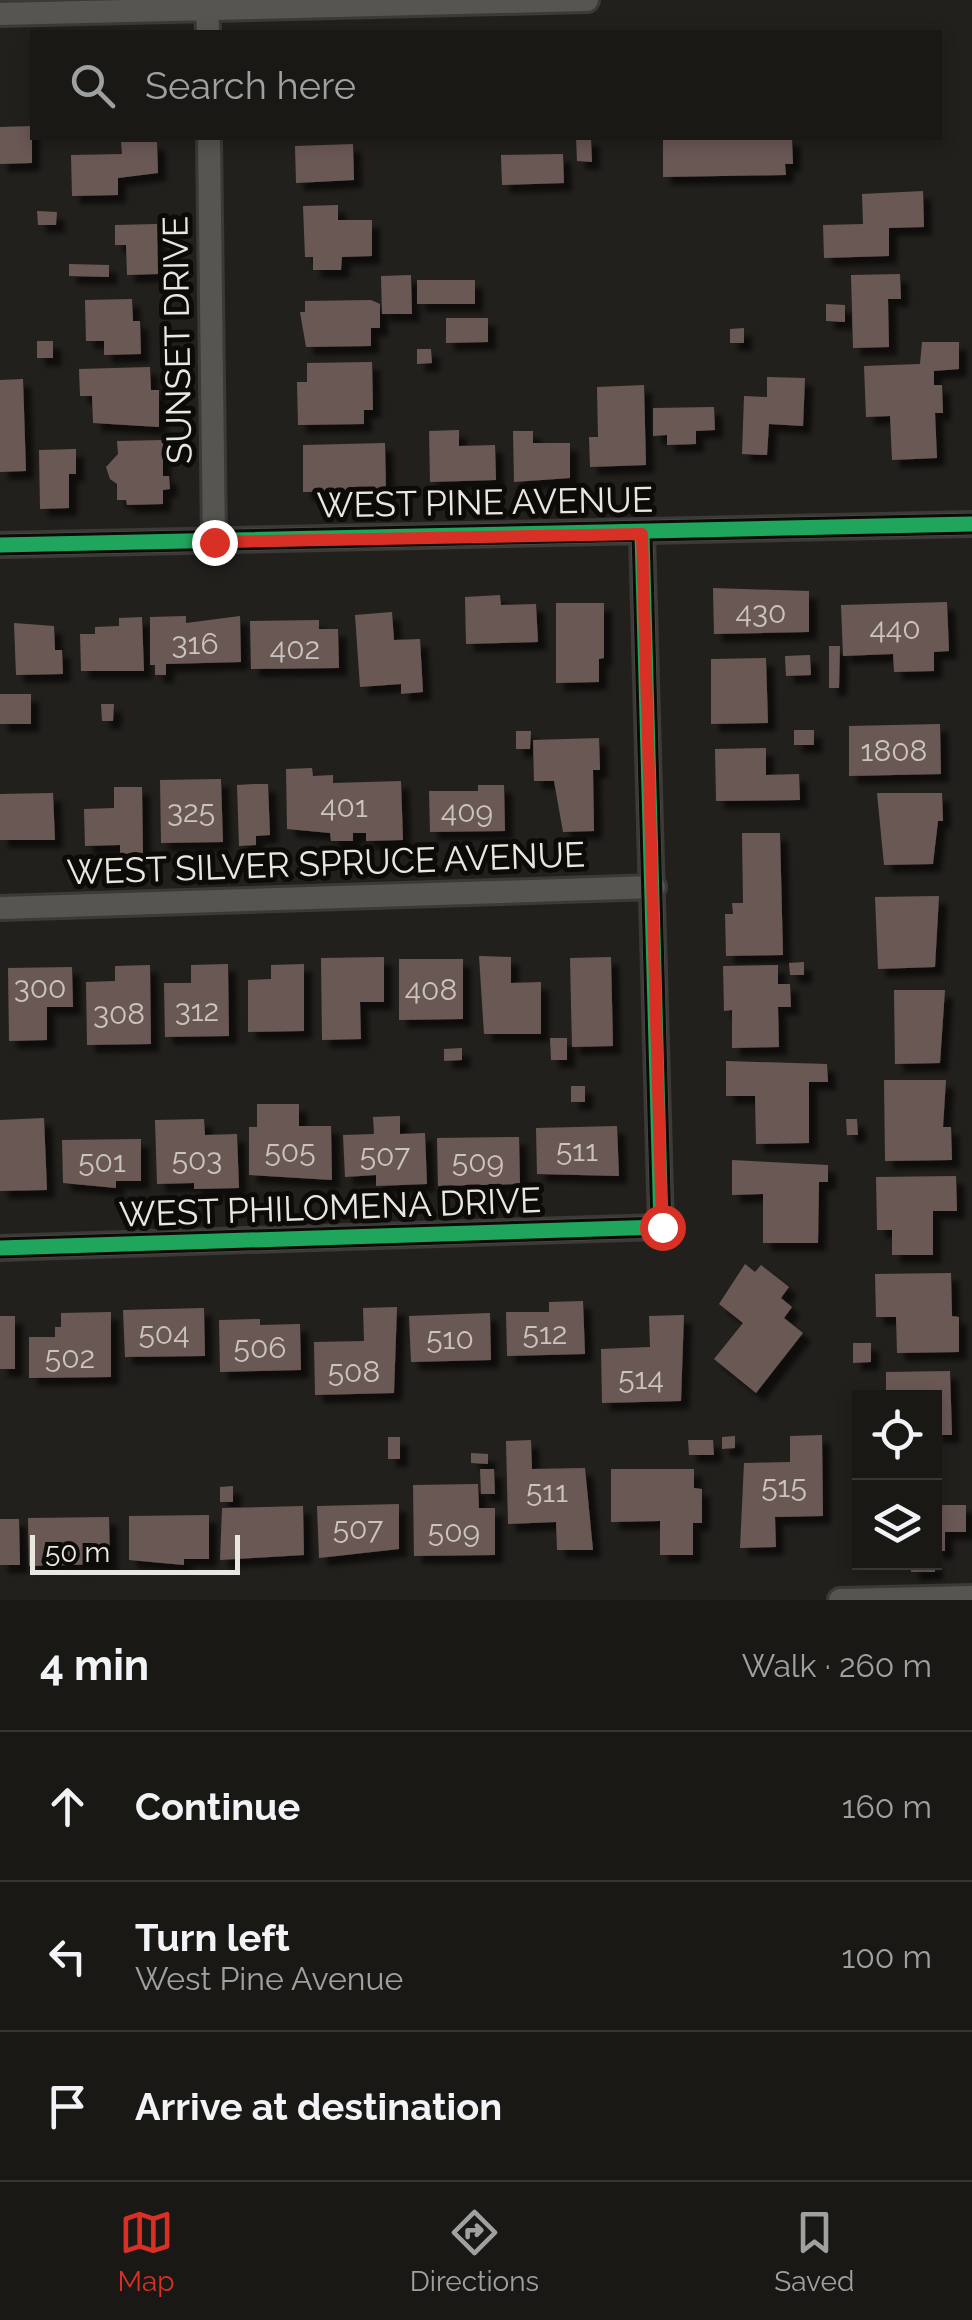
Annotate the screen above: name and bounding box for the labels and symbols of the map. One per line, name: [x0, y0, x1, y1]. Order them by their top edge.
street label: SUNSET DRIVE: [154, 216, 200, 464]
street label: WEST PINE AVENUE: [317, 479, 653, 525]
route end: [192, 520, 238, 566]
house number: 430: [736, 595, 786, 630]
house number: 440: [869, 611, 921, 646]
house number: 316: [172, 626, 218, 661]
house number: 402: [270, 631, 320, 666]
house number: 1808: [861, 733, 927, 768]
house number: 401: [320, 789, 368, 824]
house number: 325: [167, 794, 215, 829]
house number: 409: [441, 794, 493, 829]
street label: WEST SILVER SPRUCE AVENUE: [66, 833, 586, 893]
house number: 300: [14, 970, 66, 1005]
house number: 408: [405, 972, 457, 1007]
house number: 312: [175, 993, 219, 1028]
house number: 308: [93, 996, 145, 1031]
house number: 511: [556, 1133, 598, 1168]
house number: 505: [264, 1134, 316, 1169]
house number: 507: [360, 1138, 410, 1173]
house number: 503: [172, 1142, 222, 1177]
house number: 501: [78, 1144, 126, 1179]
house number: 509: [452, 1144, 504, 1179]
street label: WEST PHILOMENA DRIVE: [118, 1179, 542, 1235]
route start: [640, 1205, 686, 1251]
house number: 504: [138, 1316, 190, 1351]
house number: 512: [523, 1316, 567, 1351]
house number: 510: [426, 1321, 474, 1356]
house number: 506: [234, 1330, 286, 1365]
house number: 502: [45, 1340, 95, 1375]
house number: 508: [328, 1354, 380, 1389]
house number: 514: [618, 1361, 664, 1396]
house number: 515: [761, 1469, 807, 1504]
house number: 511: [526, 1474, 568, 1509]
house number: 507: [333, 1511, 383, 1546]
house number: 509: [428, 1514, 480, 1549]
scale bar: [30, 1530, 240, 1574]

